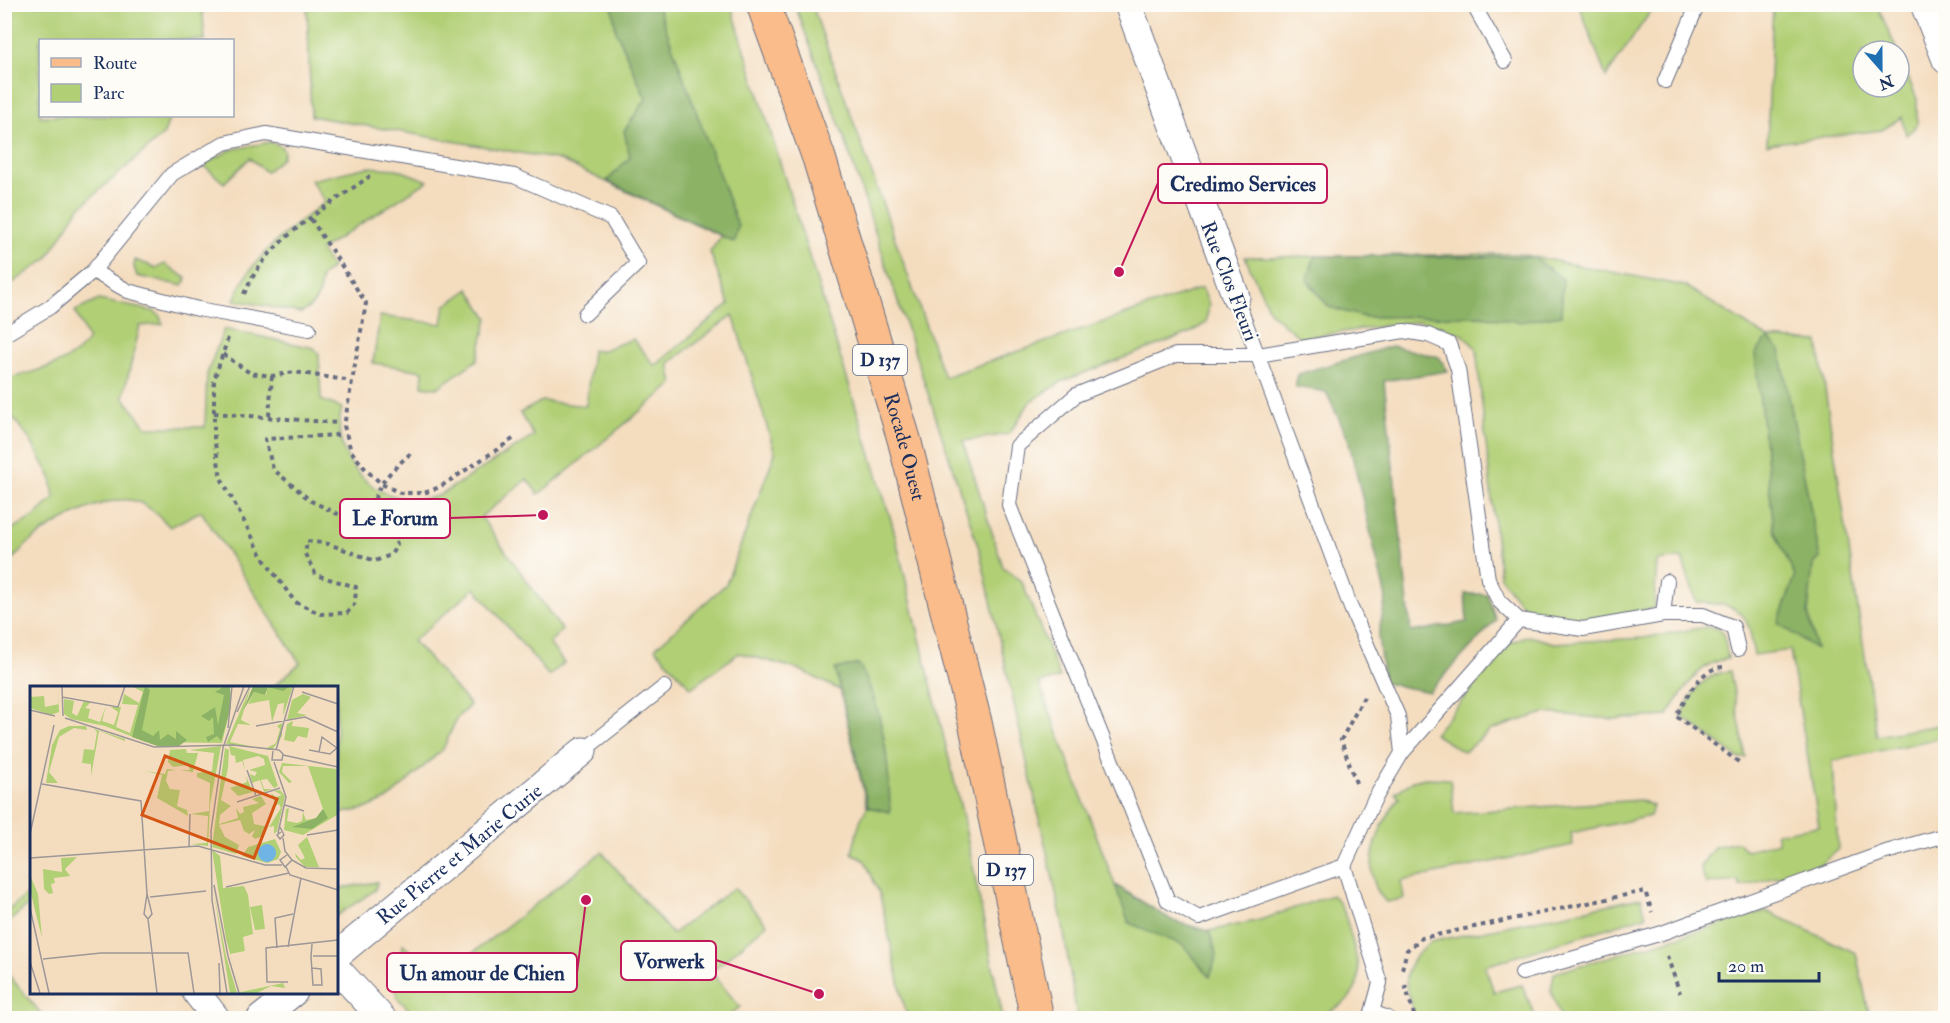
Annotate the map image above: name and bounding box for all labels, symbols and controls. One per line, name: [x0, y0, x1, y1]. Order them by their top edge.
legend: [39, 39, 234, 117]
north arrow: [1851, 39, 1911, 99]
text: Route: [93, 52, 137, 75]
text: N: [1875, 70, 1897, 94]
text: Parc: [93, 82, 124, 105]
callout: Credimo Services: [1158, 164, 1327, 203]
text: Credimo Services: [1170, 171, 1316, 198]
street label: Rue Clos Fleuri: [1195, 218, 1264, 345]
road number: D 137: [853, 345, 907, 375]
street label: Rocade Ouest: [878, 390, 931, 504]
callout: Le Forum: [340, 499, 450, 538]
text: Le Forum: [352, 505, 439, 532]
inset map: [30, 686, 338, 993]
street label: Rue Pierre et Marie Curie: [372, 778, 547, 930]
road number: D 137: [979, 855, 1033, 885]
callout: Vorwerk: [621, 941, 716, 980]
scale bar: [1719, 945, 1820, 983]
text: Vorwerk: [633, 948, 705, 975]
callout: Un amour de Chien: [387, 953, 577, 992]
text: 20 m: [1728, 955, 1764, 978]
text: Un amour de Chien: [399, 960, 565, 987]

